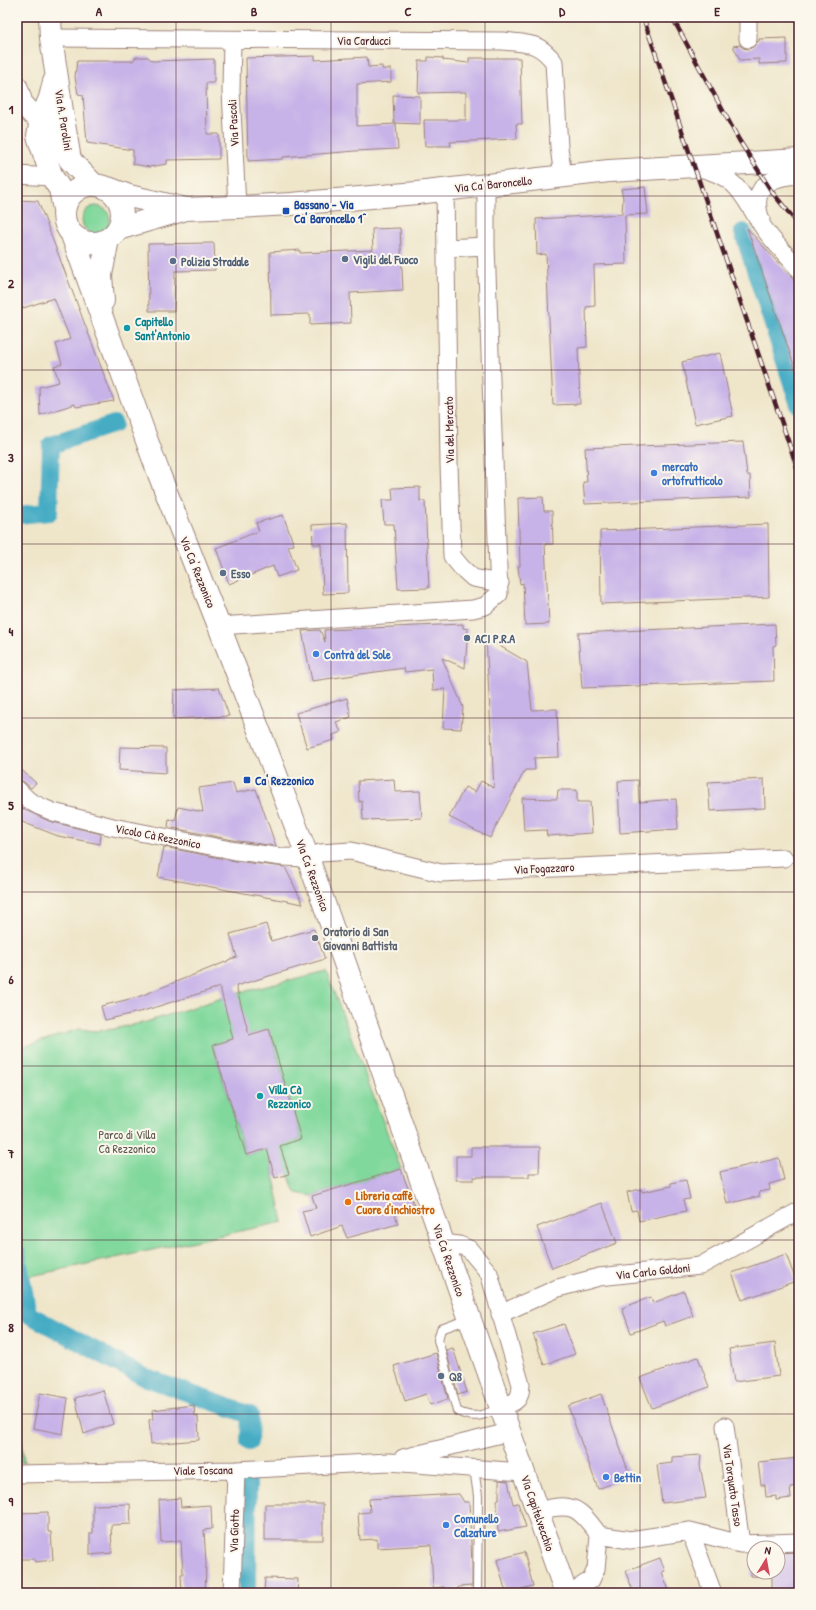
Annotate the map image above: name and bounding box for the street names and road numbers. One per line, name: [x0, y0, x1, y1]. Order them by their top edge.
street label: Via Carducci: [337, 32, 391, 49]
street label: Via A. Parolini: [51, 88, 77, 152]
street label: Via Pascoli: [223, 99, 243, 147]
street label: Via Ca' Baroncello: [453, 171, 533, 197]
street label: Via del Mercato: [440, 396, 458, 464]
street label: Via Ca' Rezzonico: [176, 534, 220, 610]
street label: Vicolo Cà Rezzonico: [114, 819, 202, 853]
street label: Via Ca' Rezzonico: [292, 836, 334, 914]
street label: Via Fogazzaro: [513, 858, 575, 878]
street label: Via Ca' Rezzonico: [429, 1221, 469, 1299]
street label: Via Carlo Goldoni: [615, 1259, 691, 1283]
street label: Via Torquato Tasso: [719, 1443, 747, 1528]
street label: Viale Toscana: [173, 1461, 233, 1479]
street label: Via Capitelvecchio: [517, 1473, 559, 1554]
street label: Via Giotto: [225, 1509, 243, 1553]

